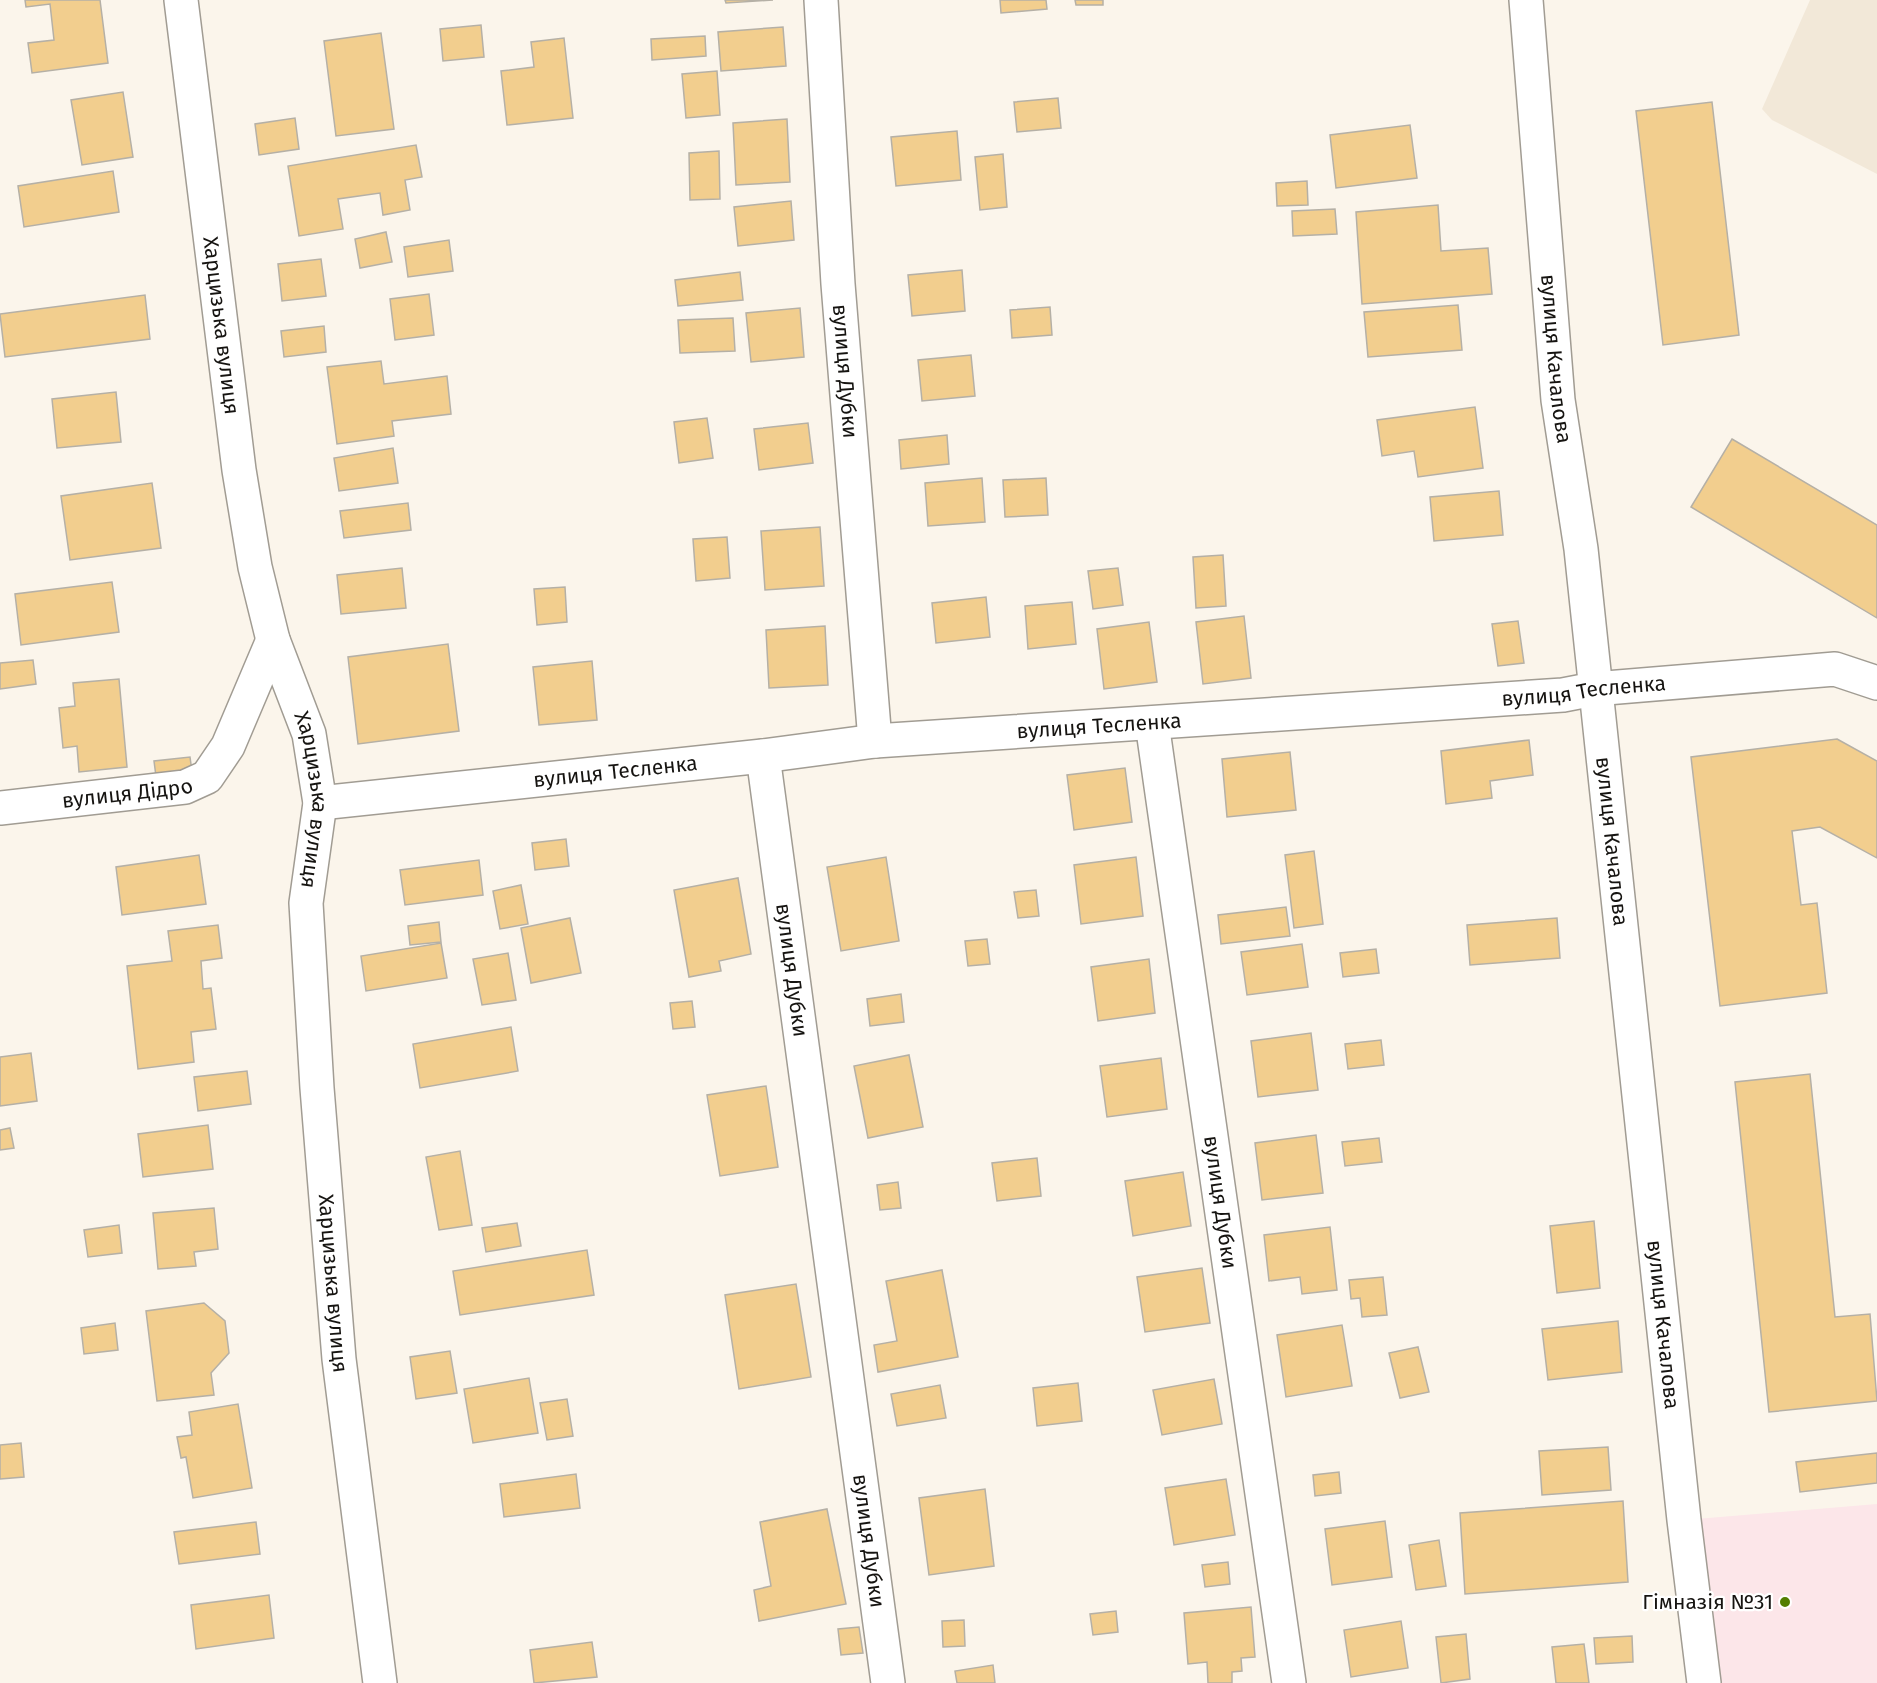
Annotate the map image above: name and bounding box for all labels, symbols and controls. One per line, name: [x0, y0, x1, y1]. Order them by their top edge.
street label: Харцизька вулиця: [197, 235, 245, 416]
street label: вулиця Качалова: [1535, 273, 1578, 445]
street label: вулиця Дубки: [827, 303, 863, 439]
street label: вулиця Тесленка: [1501, 670, 1667, 712]
street label: Харцизька вулиця: [289, 708, 333, 890]
street label: вулиця Тесленка: [1016, 708, 1182, 745]
street label: вулиця Тесленка: [532, 750, 699, 793]
street label: вулиця Качалова: [1590, 755, 1634, 927]
street label: вулиця Дідро: [61, 772, 197, 814]
street label: вулиця Дубки: [770, 902, 814, 1039]
street label: вулиця Дубки: [1198, 1134, 1243, 1271]
street label: Харцизька вулиця: [313, 1193, 354, 1374]
street label: вулиця Качалова: [1641, 1239, 1685, 1411]
street label: вулиця Дубки: [847, 1472, 891, 1609]
place label: Гімназія №31: [1642, 1589, 1773, 1615]
marker: Гімназія №31: [1778, 1595, 1792, 1609]

